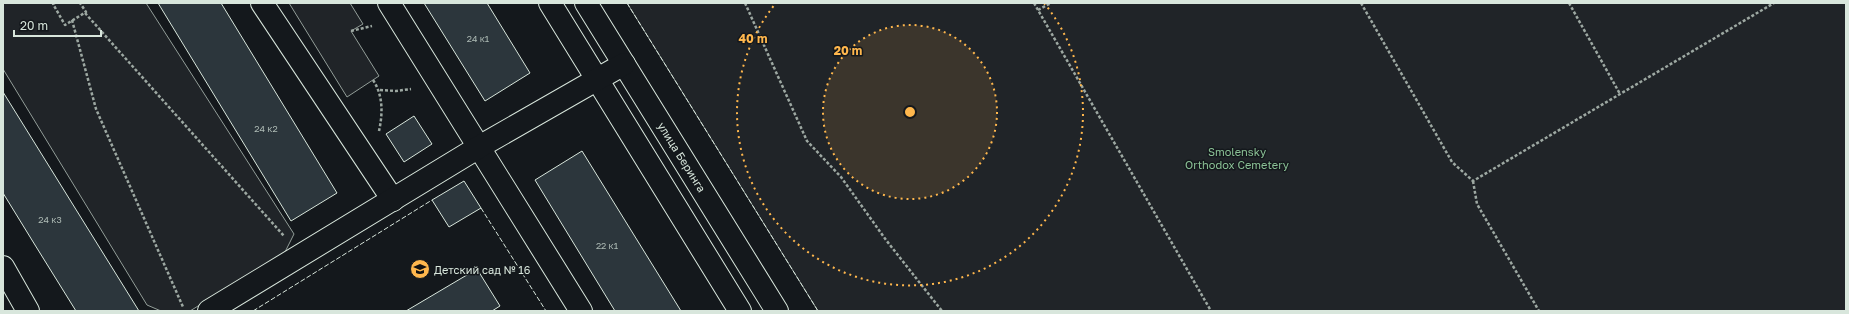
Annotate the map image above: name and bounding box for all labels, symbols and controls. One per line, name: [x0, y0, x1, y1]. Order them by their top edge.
scale bar: [14, 12, 101, 38]
text: 20 m: [20, 18, 48, 33]
text: 40 m: [739, 31, 767, 46]
house number: 24 к1: [467, 33, 490, 44]
text: 20 m: [834, 43, 862, 58]
centre of rings: [903, 105, 917, 119]
street label: улица Беринга: [655, 120, 709, 194]
house number: 24 к2: [254, 123, 278, 134]
park label: Smolensky Orthodox Cemetery: [1185, 145, 1289, 171]
house number: 24 к3: [38, 214, 62, 225]
house number: 22 к1: [596, 240, 619, 251]
school or university icon: Детский сад № 16: [409, 258, 431, 280]
place label: Детский сад № 16: [434, 263, 531, 276]

